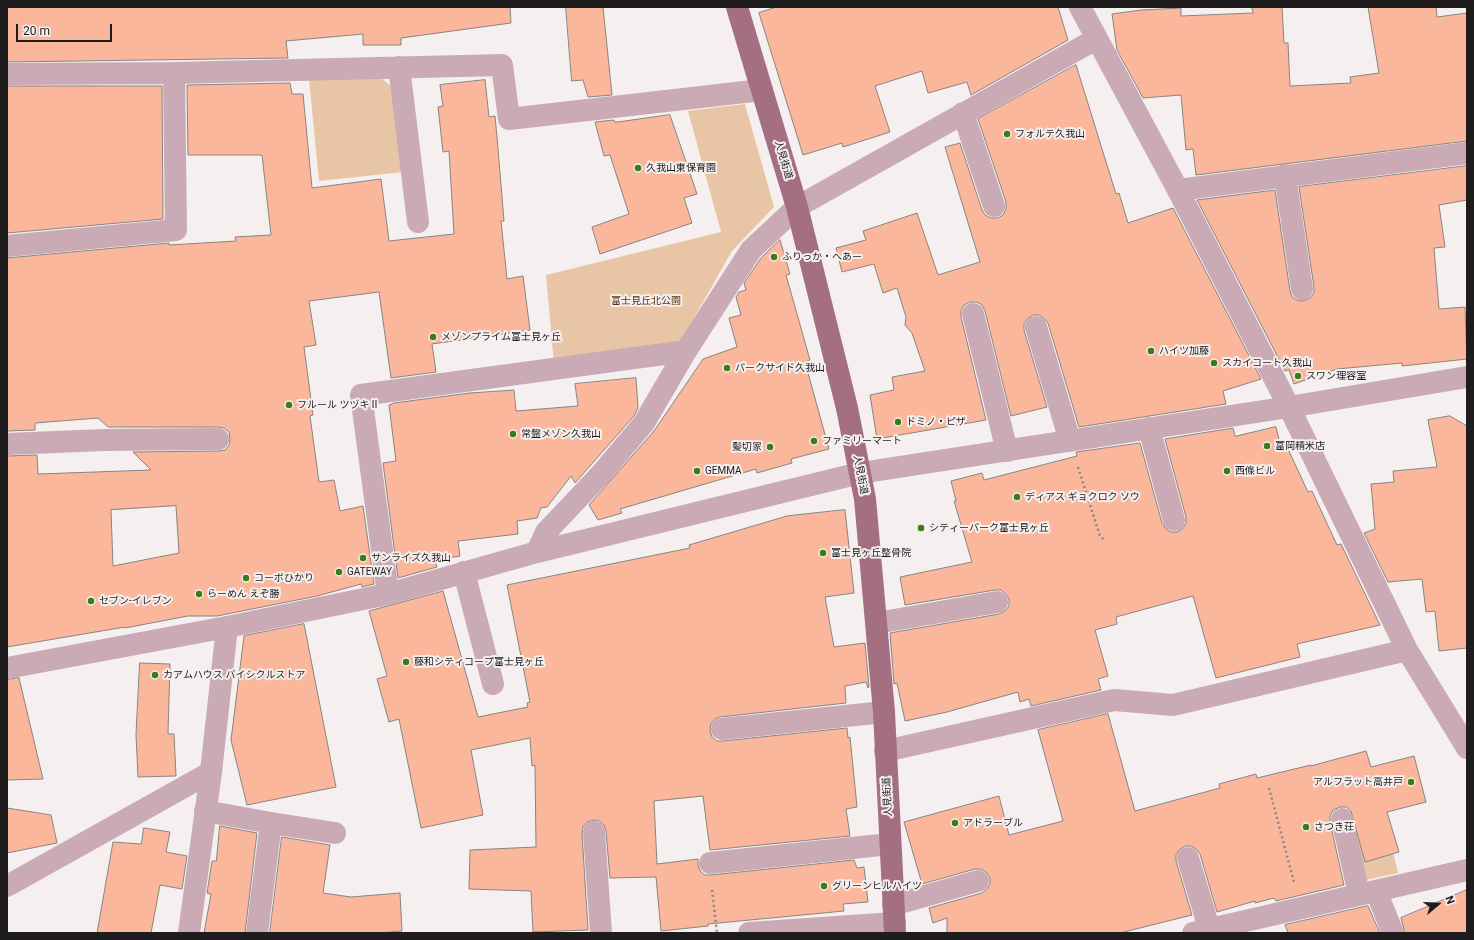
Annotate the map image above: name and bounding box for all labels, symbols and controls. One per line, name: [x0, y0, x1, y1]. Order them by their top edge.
scale bar: [18, 16, 114, 42]
text: 20 m: [23, 24, 50, 38]
place label: フォルテ久我山: [1015, 128, 1085, 140]
marker: フォルテ久我山: [1002, 129, 1012, 139]
street label: 人見街道: [771, 139, 795, 181]
place label: 久我山東保育園: [646, 162, 716, 174]
marker: 久我山東保育園: [633, 163, 643, 173]
place label: ふりっか・へあー: [782, 251, 862, 263]
marker: ふりっか・へあー: [769, 252, 779, 262]
park label: 富士見丘北公園: [611, 295, 681, 307]
place label: メゾンプライム富士見ヶ丘: [441, 331, 561, 343]
marker: メゾンプライム富士見ヶ丘: [428, 332, 438, 342]
place label: ハイツ加藤: [1159, 345, 1209, 357]
marker: ハイツ加藤: [1146, 346, 1156, 356]
place label: スカイコート久我山: [1222, 357, 1312, 369]
marker: スカイコート久我山: [1209, 358, 1219, 368]
place label: パークサイド久我山: [735, 362, 825, 374]
marker: パークサイド久我山: [722, 363, 732, 373]
place label: スワン理容室: [1306, 370, 1366, 382]
marker: スワン理容室: [1293, 371, 1303, 381]
place label: フルール ツヅキⅡ: [297, 399, 379, 411]
marker: フルール ツヅキⅡ: [284, 400, 294, 410]
place label: ドミノ・ピザ: [906, 416, 966, 428]
marker: ドミノ・ピザ: [893, 417, 903, 427]
place label: 常盤メゾン久我山: [521, 428, 601, 440]
marker: 常盤メゾン久我山: [508, 429, 518, 439]
place label: ファミリーマート: [822, 435, 902, 447]
marker: ファミリーマート: [809, 436, 819, 446]
place label: 富岡精米店: [1275, 440, 1325, 452]
place label: 髪切家: [732, 441, 762, 453]
marker: 富岡精米店: [1262, 441, 1272, 451]
marker: 髪切家: [765, 442, 775, 452]
street label: 人見街道: [850, 454, 870, 496]
place label: GEMMA: [705, 465, 742, 477]
place label: 西條ビル: [1235, 465, 1275, 477]
marker: GEMMA: [692, 466, 702, 476]
marker: 西條ビル: [1222, 466, 1232, 476]
place label: ディアス ギョクロク ソウ: [1025, 491, 1140, 503]
marker: ディアス ギョクロク ソウ: [1012, 492, 1022, 502]
place label: シティーパーク富士見ヶ丘: [929, 522, 1049, 534]
marker: シティーパーク富士見ヶ丘: [916, 523, 926, 533]
place label: 富士見ヶ丘整骨院: [831, 547, 911, 559]
marker: 富士見ヶ丘整骨院: [818, 548, 828, 558]
place label: サンライズ久我山: [371, 552, 451, 564]
marker: サンライズ久我山: [358, 553, 368, 563]
place label: GATEWAY: [347, 566, 392, 578]
marker: GATEWAY: [334, 567, 344, 577]
place label: コーポひかり: [254, 572, 314, 584]
marker: コーポひかり: [241, 573, 251, 583]
place label: らーめん えぞ勝: [207, 588, 279, 600]
marker: らーめん えぞ勝: [194, 589, 204, 599]
place label: セブン-イレブン: [99, 595, 172, 607]
marker: セブン-イレブン: [86, 596, 96, 606]
place label: 藤和シティコープ富士見ヶ丘: [414, 656, 544, 668]
marker: 藤和シティコープ富士見ヶ丘: [401, 657, 411, 667]
place label: カアムハウス バイシクルストア: [163, 669, 305, 681]
marker: カアムハウス バイシクルストア: [150, 670, 160, 680]
place label: アルフラット高井戸: [1313, 776, 1403, 788]
street label: 人見街道: [881, 777, 895, 817]
marker: アルフラット高井戸: [1406, 777, 1416, 787]
place label: アドラーブル: [963, 817, 1023, 829]
marker: アドラーブル: [950, 818, 960, 828]
place label: さつき荘: [1314, 821, 1354, 833]
marker: さつき荘: [1301, 822, 1311, 832]
place label: グリーンヒルハイツ: [832, 880, 922, 892]
marker: グリーンヒルハイツ: [819, 881, 829, 891]
north arrow: [1418, 884, 1458, 924]
text: N: [1442, 894, 1457, 906]

